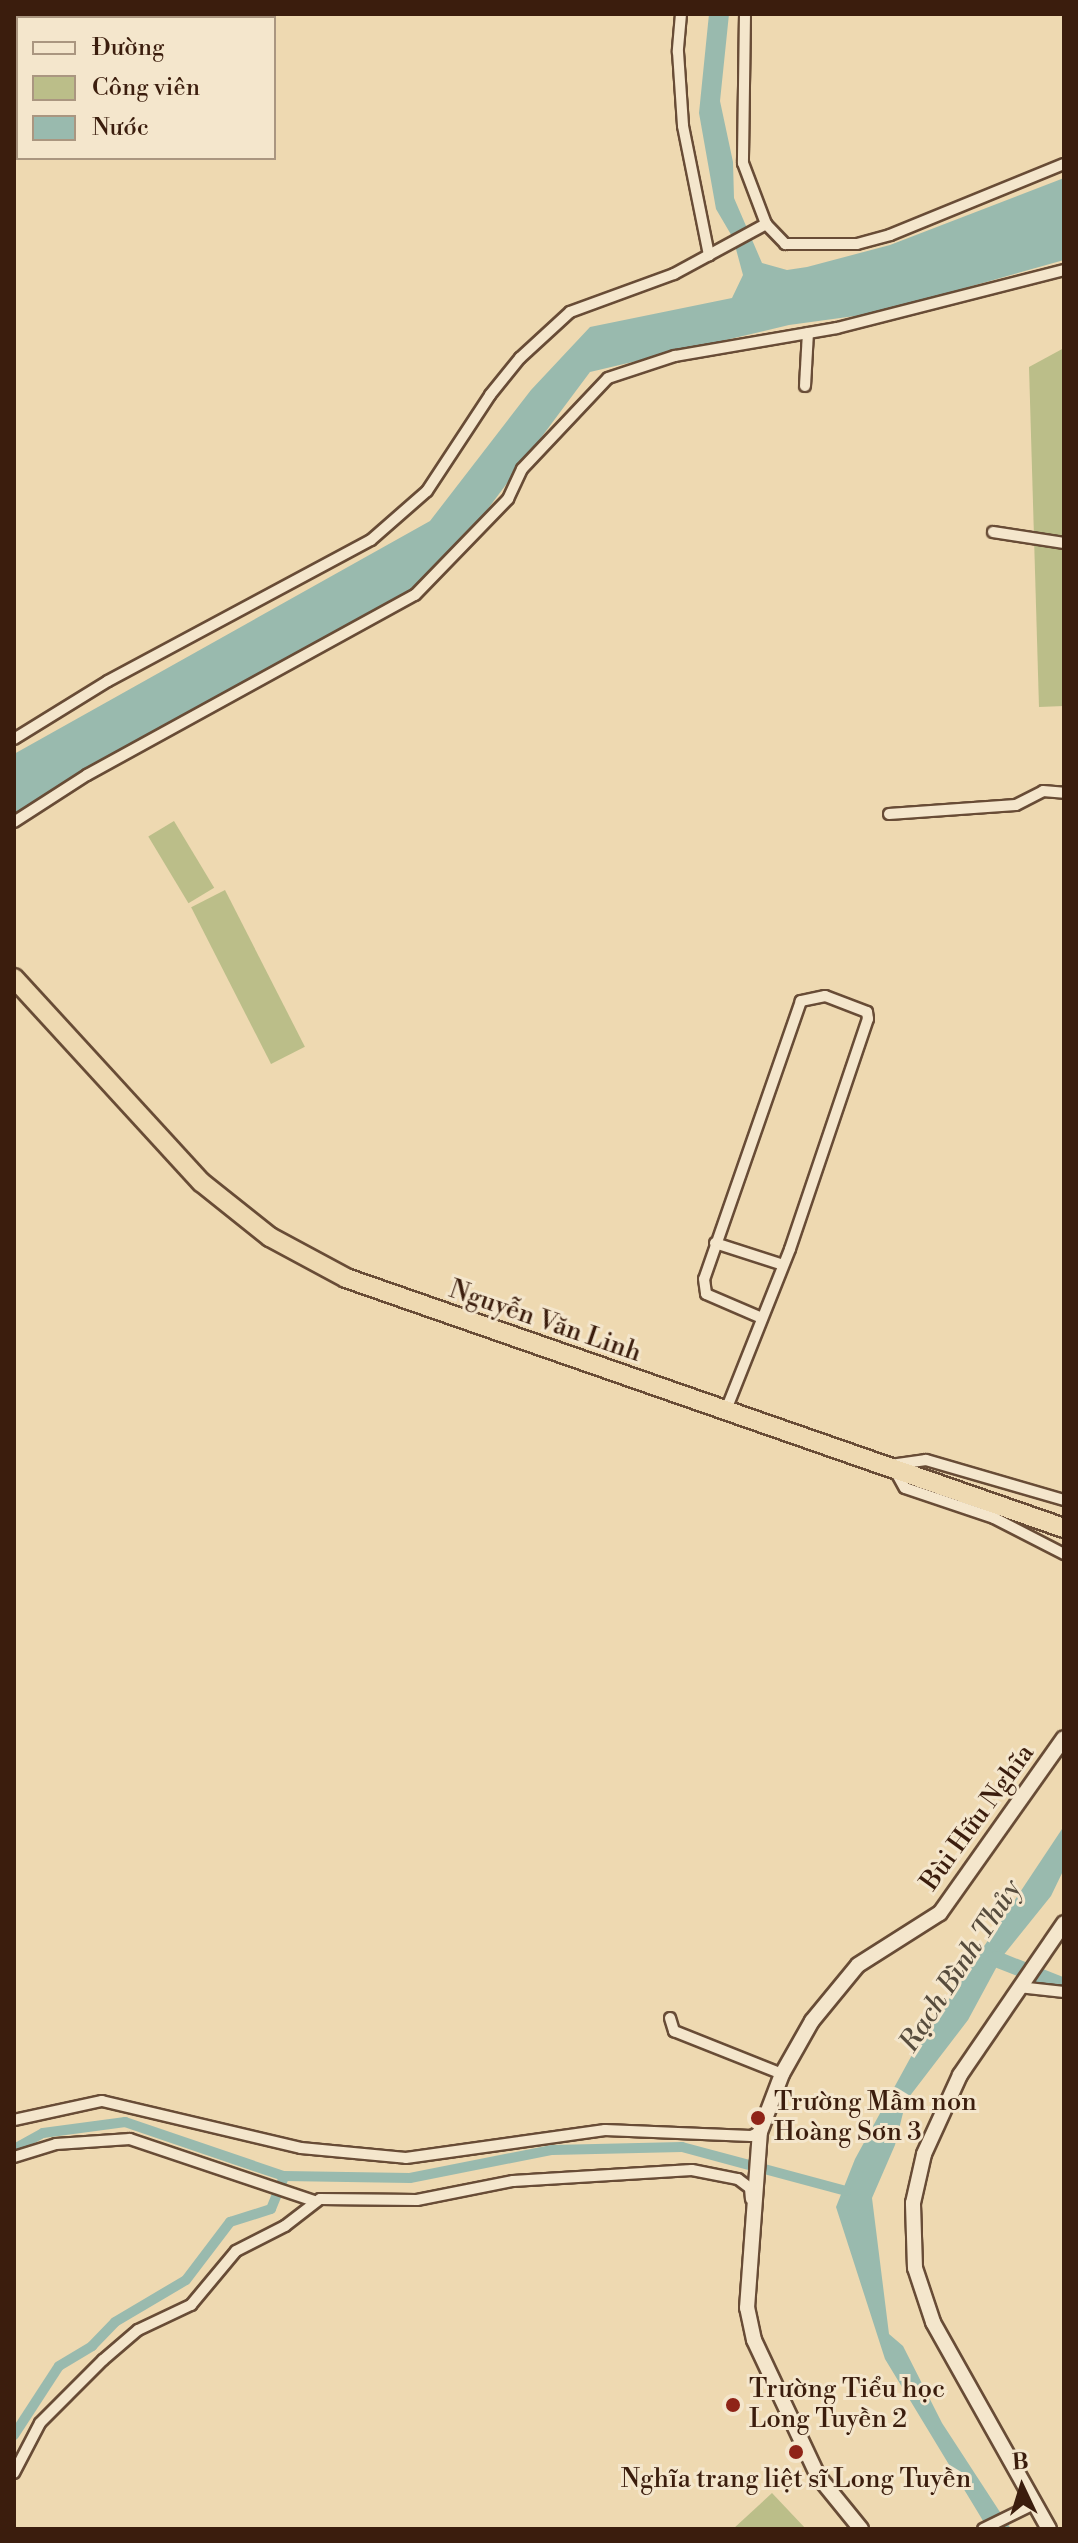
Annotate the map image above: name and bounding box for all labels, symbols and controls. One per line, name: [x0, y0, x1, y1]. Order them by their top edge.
legend: [16, 16, 276, 160]
text: Đường: [92, 33, 165, 63]
text: Công viên: [92, 73, 200, 103]
text: Nước: [92, 113, 149, 143]
street label: Nguyễn Văn Linh: [445, 1275, 645, 1369]
street label: Bùi Hữu Nghĩa: [915, 1739, 1041, 1897]
water label: Rạch Bình Thủy: [893, 1874, 1029, 2058]
place label: Trường Mầm non Hoàng Sơn 3: [774, 2087, 977, 2148]
marker: Trường Mầm non Hoàng Sơn 3: [749, 2109, 767, 2127]
place label: Trường Tiểu học Long Tuyền 2: [749, 2374, 945, 2436]
marker: Trường Tiểu học Long Tuyền 2: [724, 2396, 742, 2414]
marker: Nghĩa trang liệt sĩ Long Tuyền: [787, 2443, 805, 2461]
north arrow: [982, 2447, 1062, 2527]
text: B: [1011, 2449, 1029, 2477]
place label: Nghĩa trang liệt sĩ Long Tuyền: [621, 2464, 971, 2496]

